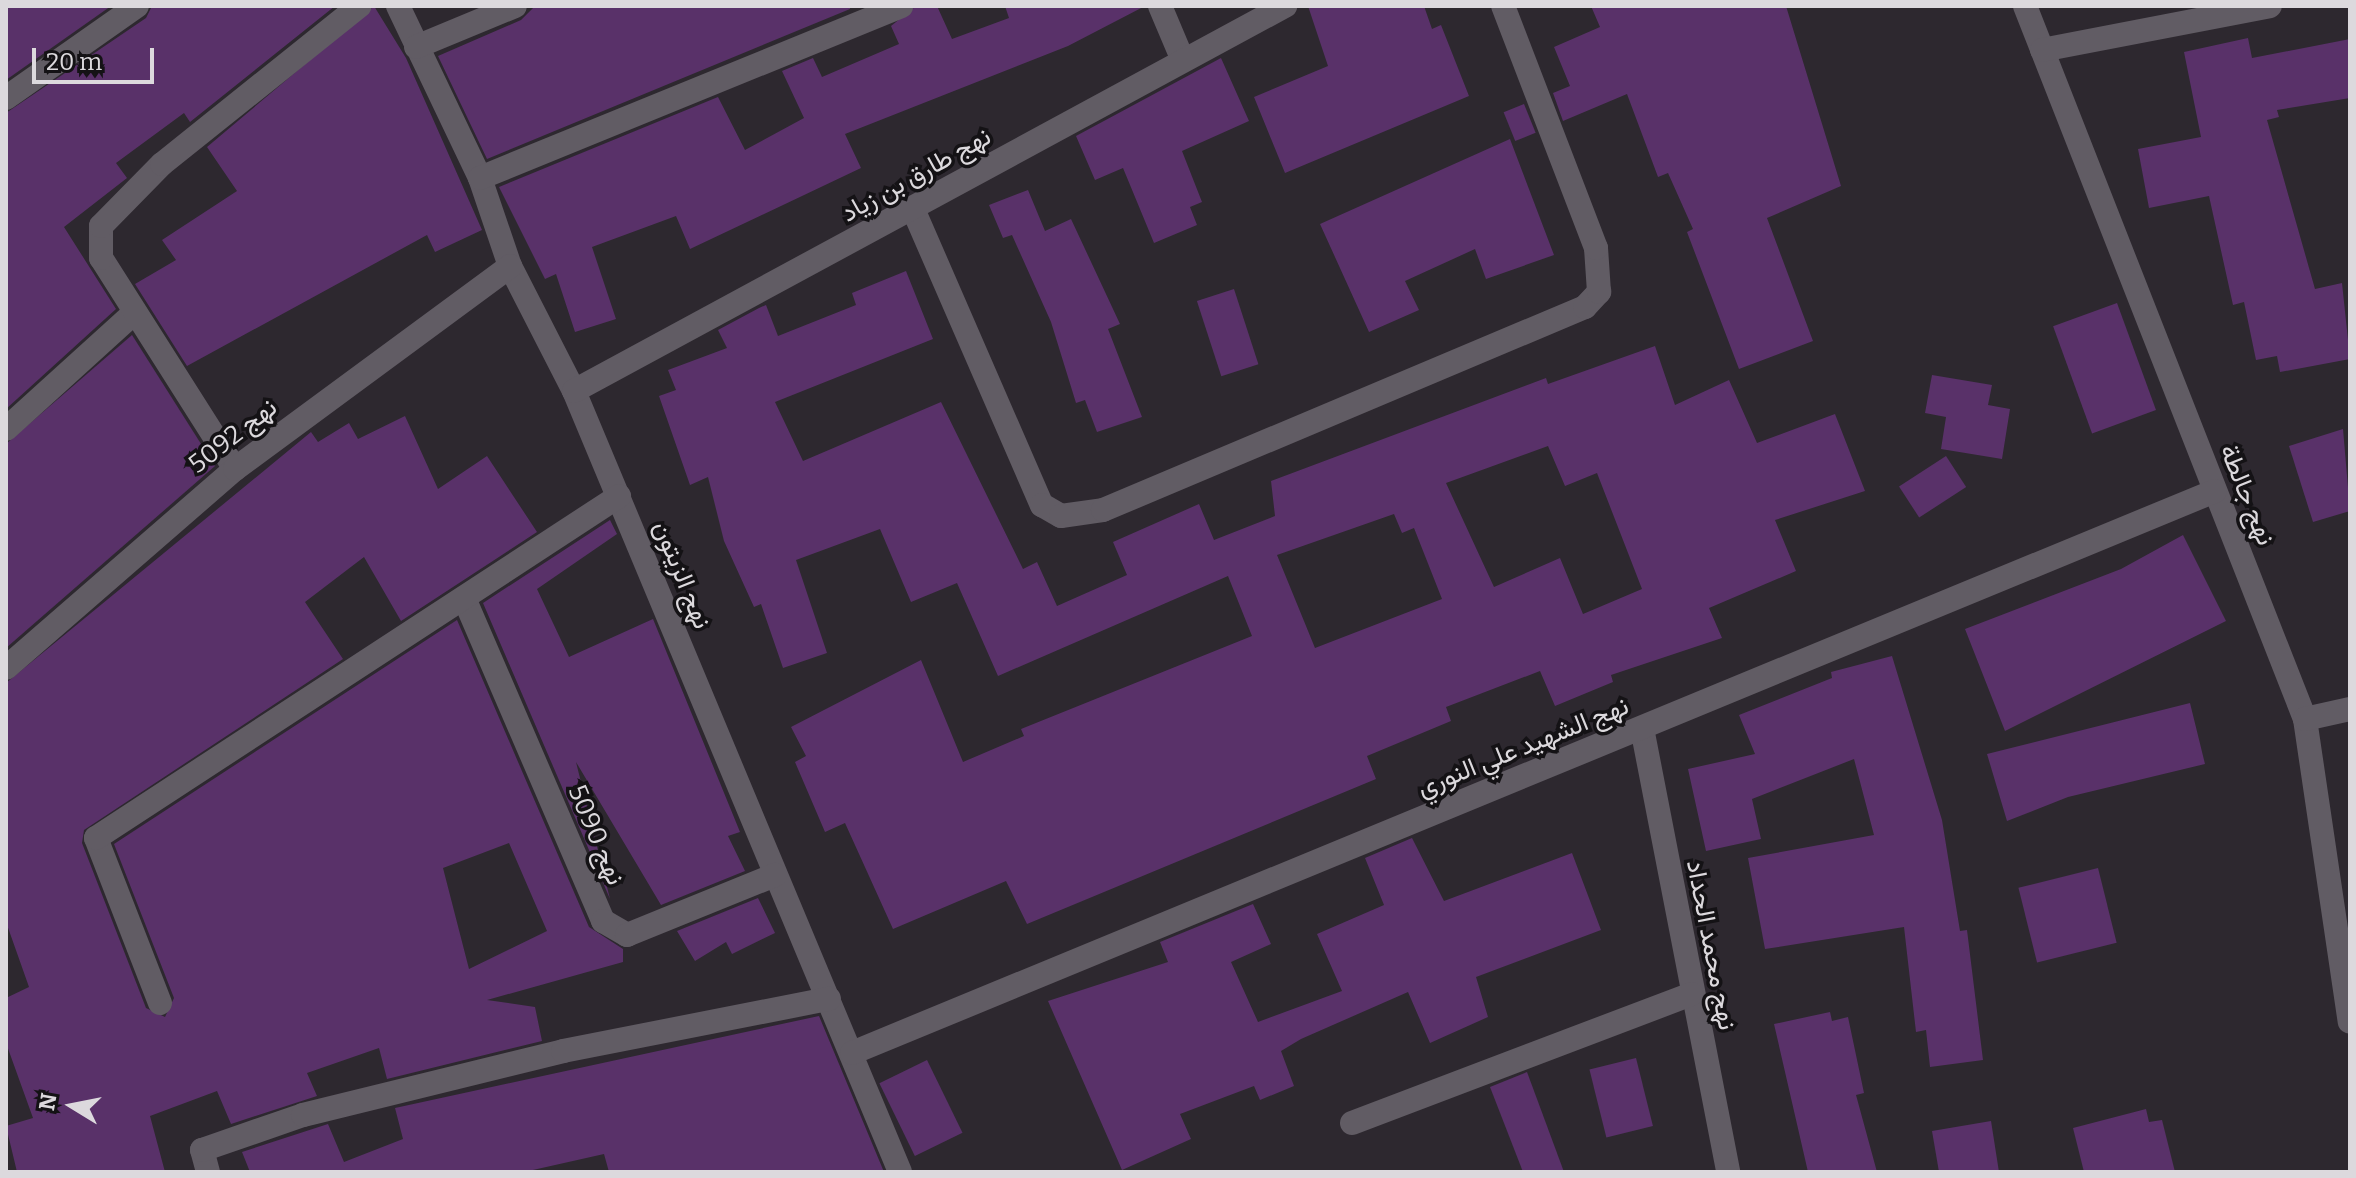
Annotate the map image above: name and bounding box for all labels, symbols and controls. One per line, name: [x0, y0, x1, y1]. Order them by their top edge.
scale bar: [36, 32, 158, 82]
text: 20 m: [46, 48, 102, 76]
street label: نهج طارق بن زياد: [836, 121, 996, 229]
street label: نهج 5092: [183, 392, 283, 480]
street label: نهج جالطة: [2213, 440, 2281, 550]
street label: نهج الزيتون: [646, 516, 718, 634]
street label: نهج الشهيد علي النوري: [1413, 690, 1633, 804]
street label: نهج 5090: [561, 780, 631, 890]
street label: نهج محمد الحداد: [1679, 857, 1743, 1033]
north arrow: [32, 1066, 112, 1146]
text: N: [33, 1091, 63, 1112]

